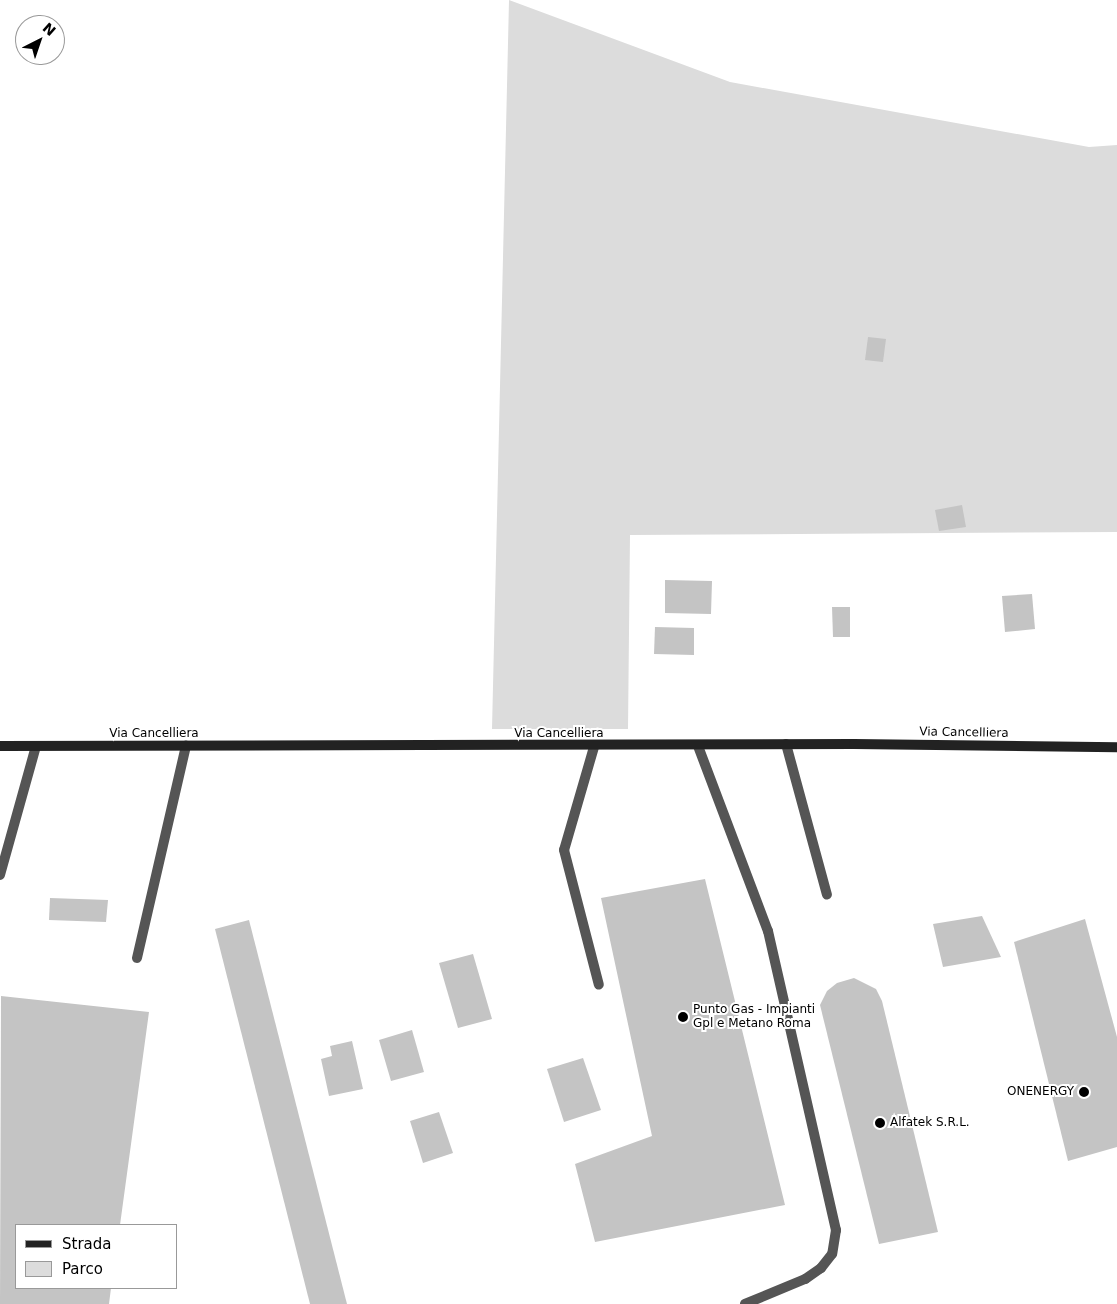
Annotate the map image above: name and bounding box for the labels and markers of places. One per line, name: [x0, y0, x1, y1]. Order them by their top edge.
place label: Punto Gas - Impianti Gpl e Metano Roma: [693, 1003, 815, 1031]
marker: Punto Gas - Impianti Gpl e Metano Roma: [677, 1011, 689, 1023]
place label: ONENERGY: [1007, 1085, 1074, 1099]
marker: ONENERGY: [1078, 1086, 1090, 1098]
place label: Alfatek S.R.L.: [890, 1116, 970, 1130]
marker: Alfatek S.R.L.: [874, 1117, 886, 1129]

